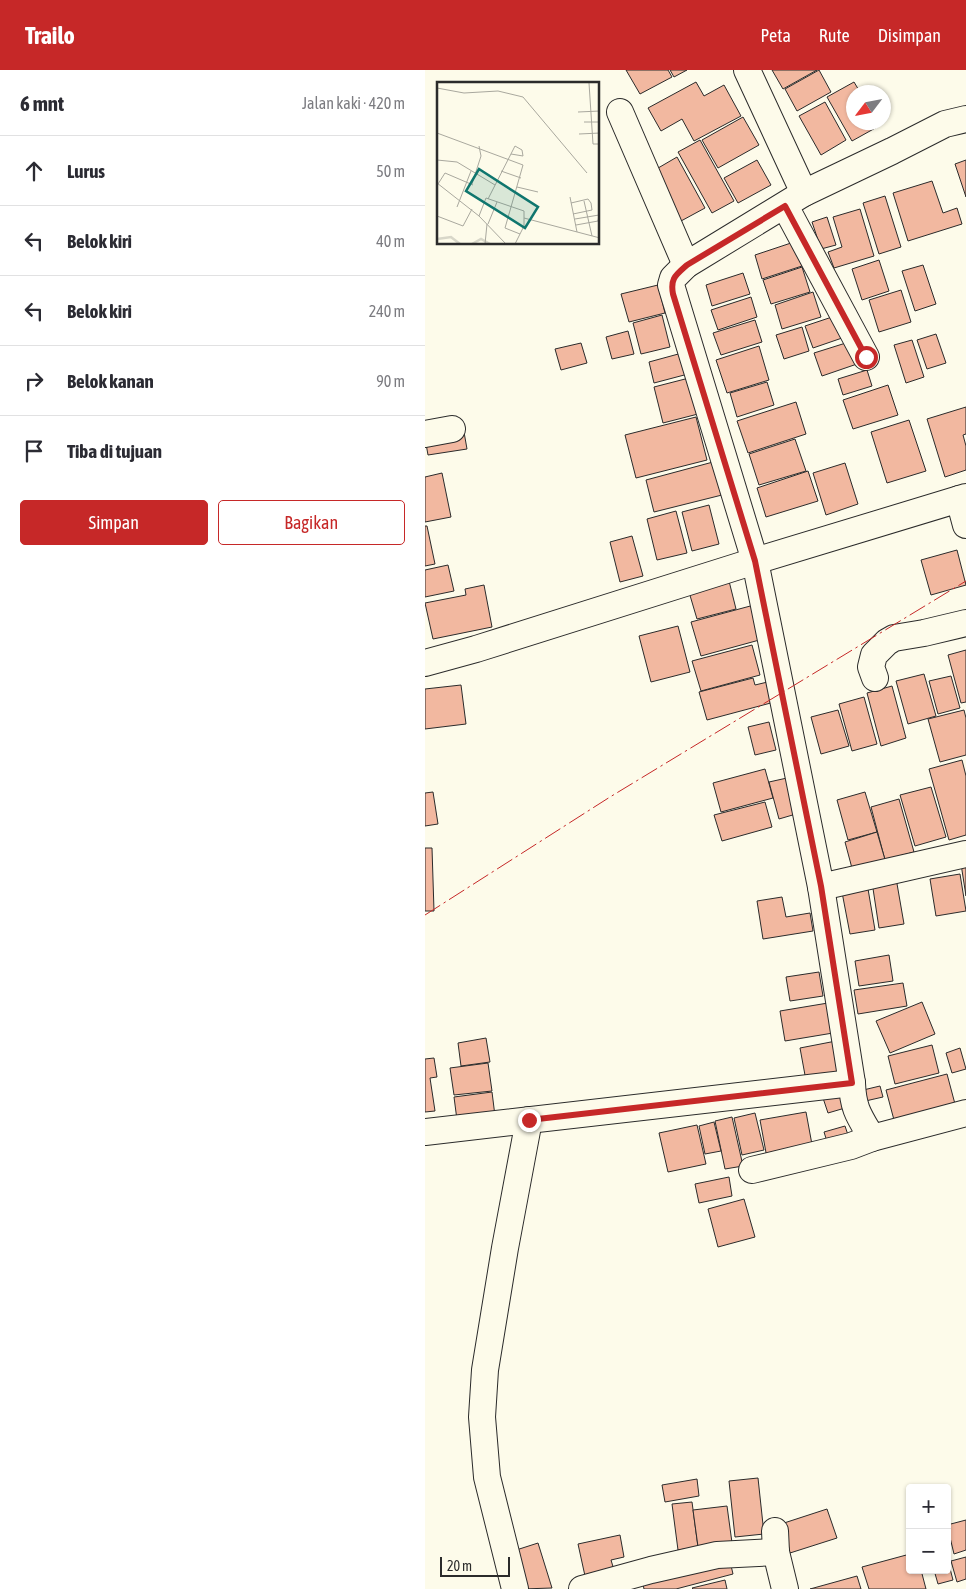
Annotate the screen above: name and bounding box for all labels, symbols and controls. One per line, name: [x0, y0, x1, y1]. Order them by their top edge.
text: Trailo: [25, 22, 75, 49]
text: Peta: [760, 25, 791, 46]
text: Rute: [819, 25, 850, 46]
text: Disimpan: [878, 25, 941, 46]
inset map: [437, 82, 600, 245]
north arrow: [846, 85, 891, 130]
text: 6 mnt: [20, 91, 64, 115]
text: Jalan kaki · 420 m: [302, 94, 405, 112]
icon: ahead: [20, 157, 48, 185]
text: Lurus: [67, 160, 105, 182]
text: 50 m: [376, 162, 405, 180]
icon: left: [20, 227, 48, 255]
text: Belok kiri: [67, 230, 132, 252]
text: 40 m: [376, 232, 405, 250]
icon: left: [20, 297, 48, 325]
text: Belok kiri: [67, 300, 132, 322]
text: 240 m: [369, 302, 405, 320]
route start: [855, 346, 878, 369]
icon: right: [20, 367, 48, 395]
text: Belok kanan: [67, 370, 154, 392]
text: 90 m: [376, 372, 405, 390]
icon: arrive: [20, 437, 48, 465]
text: Tiba di tujuan: [67, 440, 162, 462]
button: Simpan: [20, 500, 208, 545]
button: Bagikan: [218, 500, 405, 545]
route end: [518, 1109, 541, 1132]
map controls: [906, 1484, 951, 1574]
button: +: [906, 1484, 951, 1529]
button: −: [906, 1529, 951, 1574]
scale bar: [440, 1554, 510, 1577]
text: 20 m: [447, 1558, 472, 1574]

